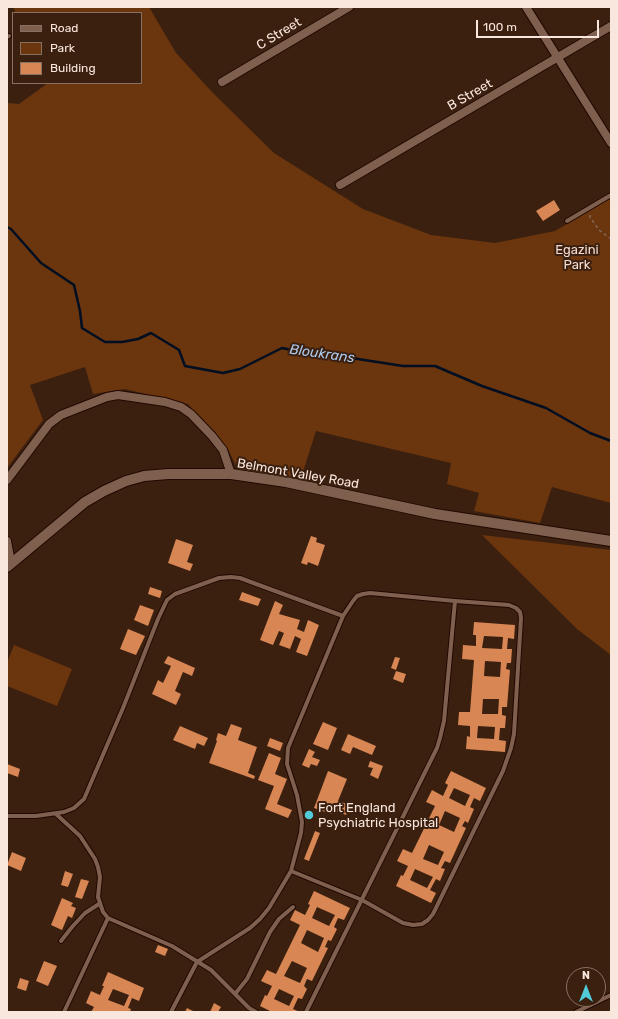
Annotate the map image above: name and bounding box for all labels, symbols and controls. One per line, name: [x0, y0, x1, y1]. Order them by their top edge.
legend: [12, 12, 142, 84]
scale bar: [478, 12, 601, 38]
street label: C Street: [254, 15, 304, 53]
text: 100 m: [483, 20, 517, 34]
text: Road: [50, 21, 78, 35]
text: Park: [50, 41, 75, 55]
text: Building: [50, 61, 96, 75]
street label: B Street: [445, 76, 495, 114]
park label: Egazini Park: [555, 242, 599, 273]
water label: Bloukrans: [288, 341, 356, 367]
street label: Belmont Valley Road: [236, 456, 360, 492]
place label: Fort England Psychiatric Hospital: [318, 800, 438, 831]
marker: Fort England Psychiatric Hospital: [303, 809, 315, 821]
north arrow: [566, 967, 606, 1007]
text: N: [582, 969, 590, 982]

